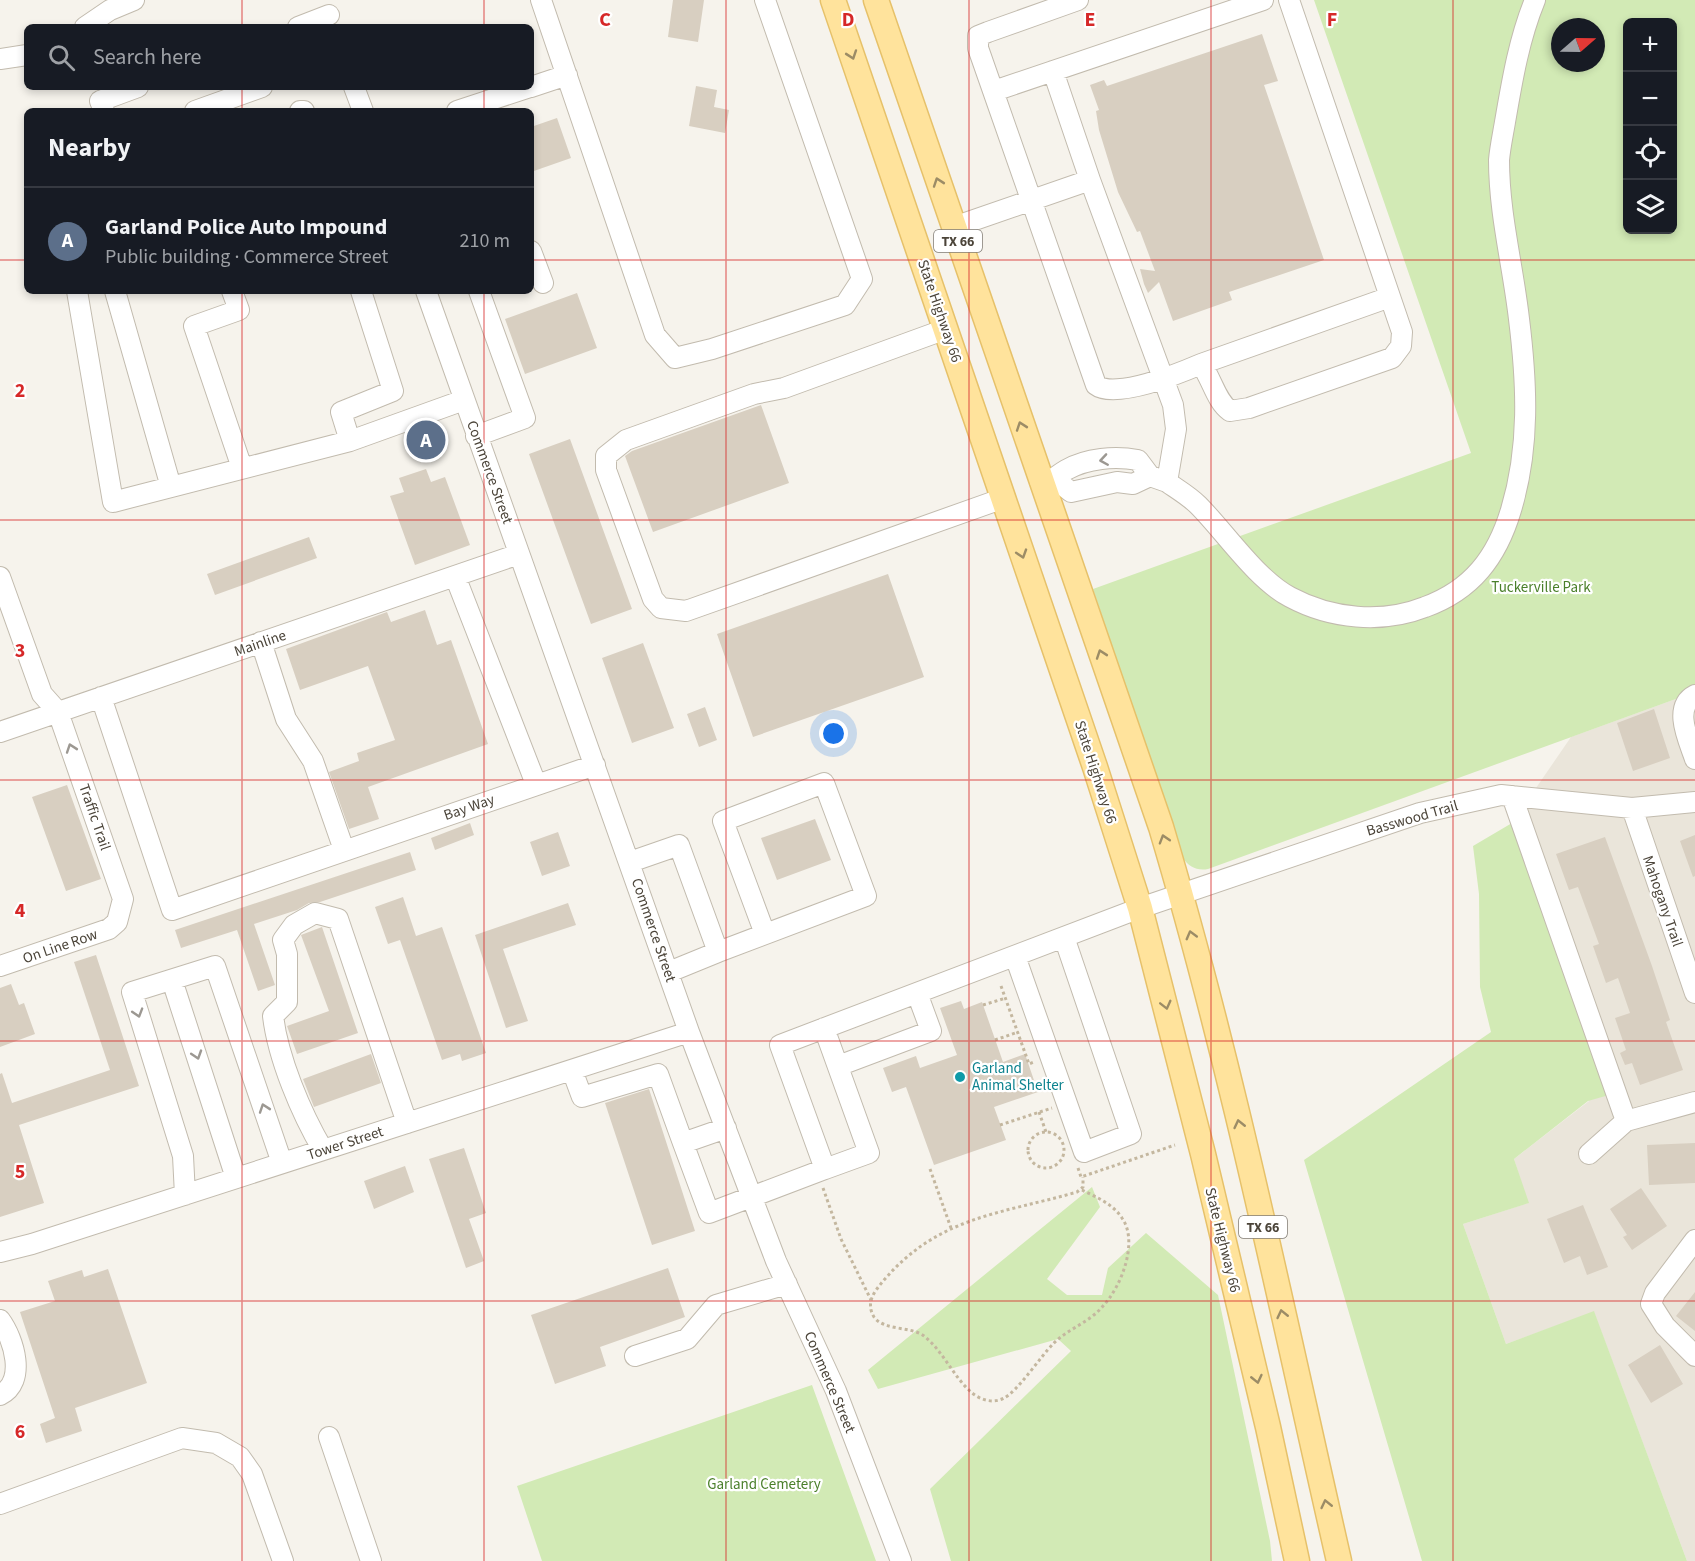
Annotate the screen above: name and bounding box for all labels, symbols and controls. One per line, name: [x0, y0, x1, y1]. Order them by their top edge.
text: C: [599, 6, 611, 34]
text: D: [842, 6, 854, 34]
text: E: [1085, 6, 1095, 34]
text: F: [1327, 6, 1337, 34]
north arrow: [1551, 18, 1605, 72]
map controls: [1623, 18, 1677, 234]
button: +: [1623, 18, 1677, 72]
search box: [24, 24, 534, 90]
icon: search: [45, 41, 78, 74]
text: Search here: [93, 41, 201, 73]
one-way arrow: [844, 49, 857, 60]
button: −: [1623, 72, 1677, 126]
button: locate: [1623, 126, 1677, 180]
text: Nearby: [48, 129, 131, 166]
one-way arrow: [933, 177, 945, 188]
button: layers: [1623, 180, 1677, 234]
text: Garland Police Auto Impound: [105, 211, 387, 243]
text: A: [62, 227, 73, 255]
text: 210 m: [460, 227, 510, 255]
road number: TX 66: [934, 230, 982, 252]
text: Public building · Commerce Street: [105, 243, 388, 271]
street label: State Highway 66: [912, 257, 967, 365]
text: 2: [15, 377, 25, 405]
pin: A: [406, 418, 446, 462]
street label: Commerce Street: [461, 418, 518, 527]
one-way arrow: [1016, 421, 1029, 432]
one-way arrow: [1099, 453, 1109, 465]
one-way arrow: [1015, 548, 1027, 559]
park label: Tuckerville Park: [1491, 577, 1591, 598]
street label: Mainline: [231, 625, 289, 662]
text: 3: [15, 637, 25, 665]
one-way arrow: [1095, 650, 1108, 660]
street label: State Highway 66: [1069, 718, 1122, 826]
your location: [819, 719, 848, 748]
one-way arrow: [65, 743, 78, 754]
street label: Traffic Trail: [73, 781, 116, 853]
street label: Bay Way: [441, 789, 497, 826]
street label: Basswood Trail: [1364, 795, 1461, 842]
one-way arrow: [1159, 834, 1171, 845]
street label: Mahogany Trail: [1637, 853, 1688, 950]
street label: Commerce Street: [626, 875, 681, 985]
text: 4: [15, 897, 26, 925]
street label: On Line Row: [20, 924, 101, 969]
one-way arrow: [1186, 930, 1199, 940]
one-way arrow: [1159, 1000, 1171, 1010]
one-way arrow: [131, 1007, 143, 1018]
one-way arrow: [190, 1049, 202, 1060]
place label: Garland Animal Shelter: [972, 1058, 1065, 1096]
marker: Garland Animal Shelter: [953, 1070, 967, 1084]
one-way arrow: [258, 1103, 271, 1114]
one-way arrow: [1234, 1119, 1247, 1129]
street label: Tower Street: [304, 1121, 386, 1166]
text: 5: [15, 1158, 25, 1186]
street label: State Highway 66: [1199, 1185, 1246, 1295]
road number: TX 66: [1239, 1216, 1287, 1238]
one-way arrow: [1277, 1309, 1290, 1319]
street label: Commerce Street: [799, 1328, 860, 1436]
one-way arrow: [1249, 1373, 1262, 1383]
text: 6: [15, 1418, 25, 1446]
park label: Garland Cemetery: [707, 1474, 821, 1495]
one-way arrow: [1320, 1499, 1333, 1509]

